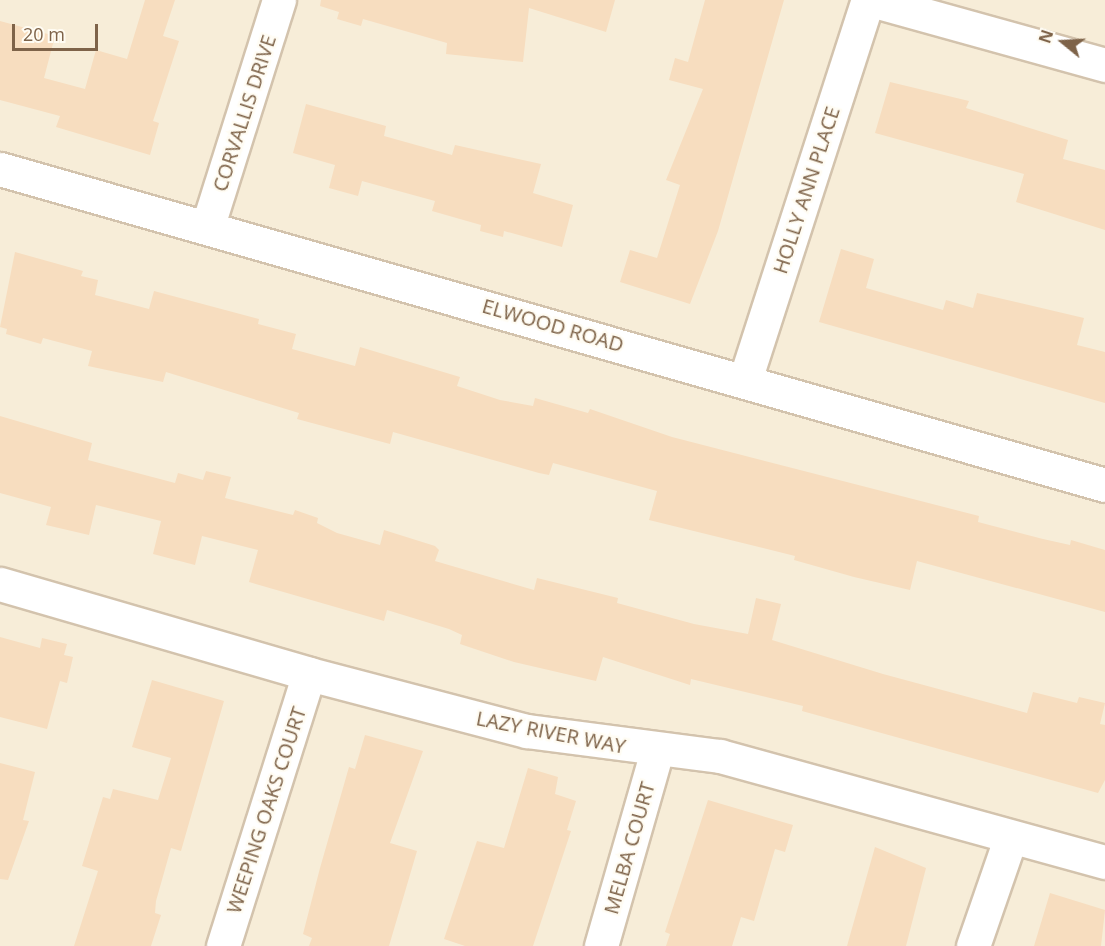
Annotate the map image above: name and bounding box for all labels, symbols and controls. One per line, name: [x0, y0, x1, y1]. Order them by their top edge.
scale bar: [15, 12, 100, 50]
north arrow: [1033, 12, 1093, 72]
text: 20 m: [23, 22, 65, 46]
text: N: [1033, 27, 1058, 46]
street label: CORVALLIS DRIVE: [207, 32, 281, 194]
street label: HOLLY ANN PLACE: [768, 103, 844, 277]
street label: ELWOOD ROAD: [480, 293, 626, 357]
street label: WEEPING OAKS COURT: [221, 704, 311, 916]
street label: LAZY RIVER WAY: [474, 706, 628, 758]
street label: MELBA COURT: [599, 779, 659, 917]

